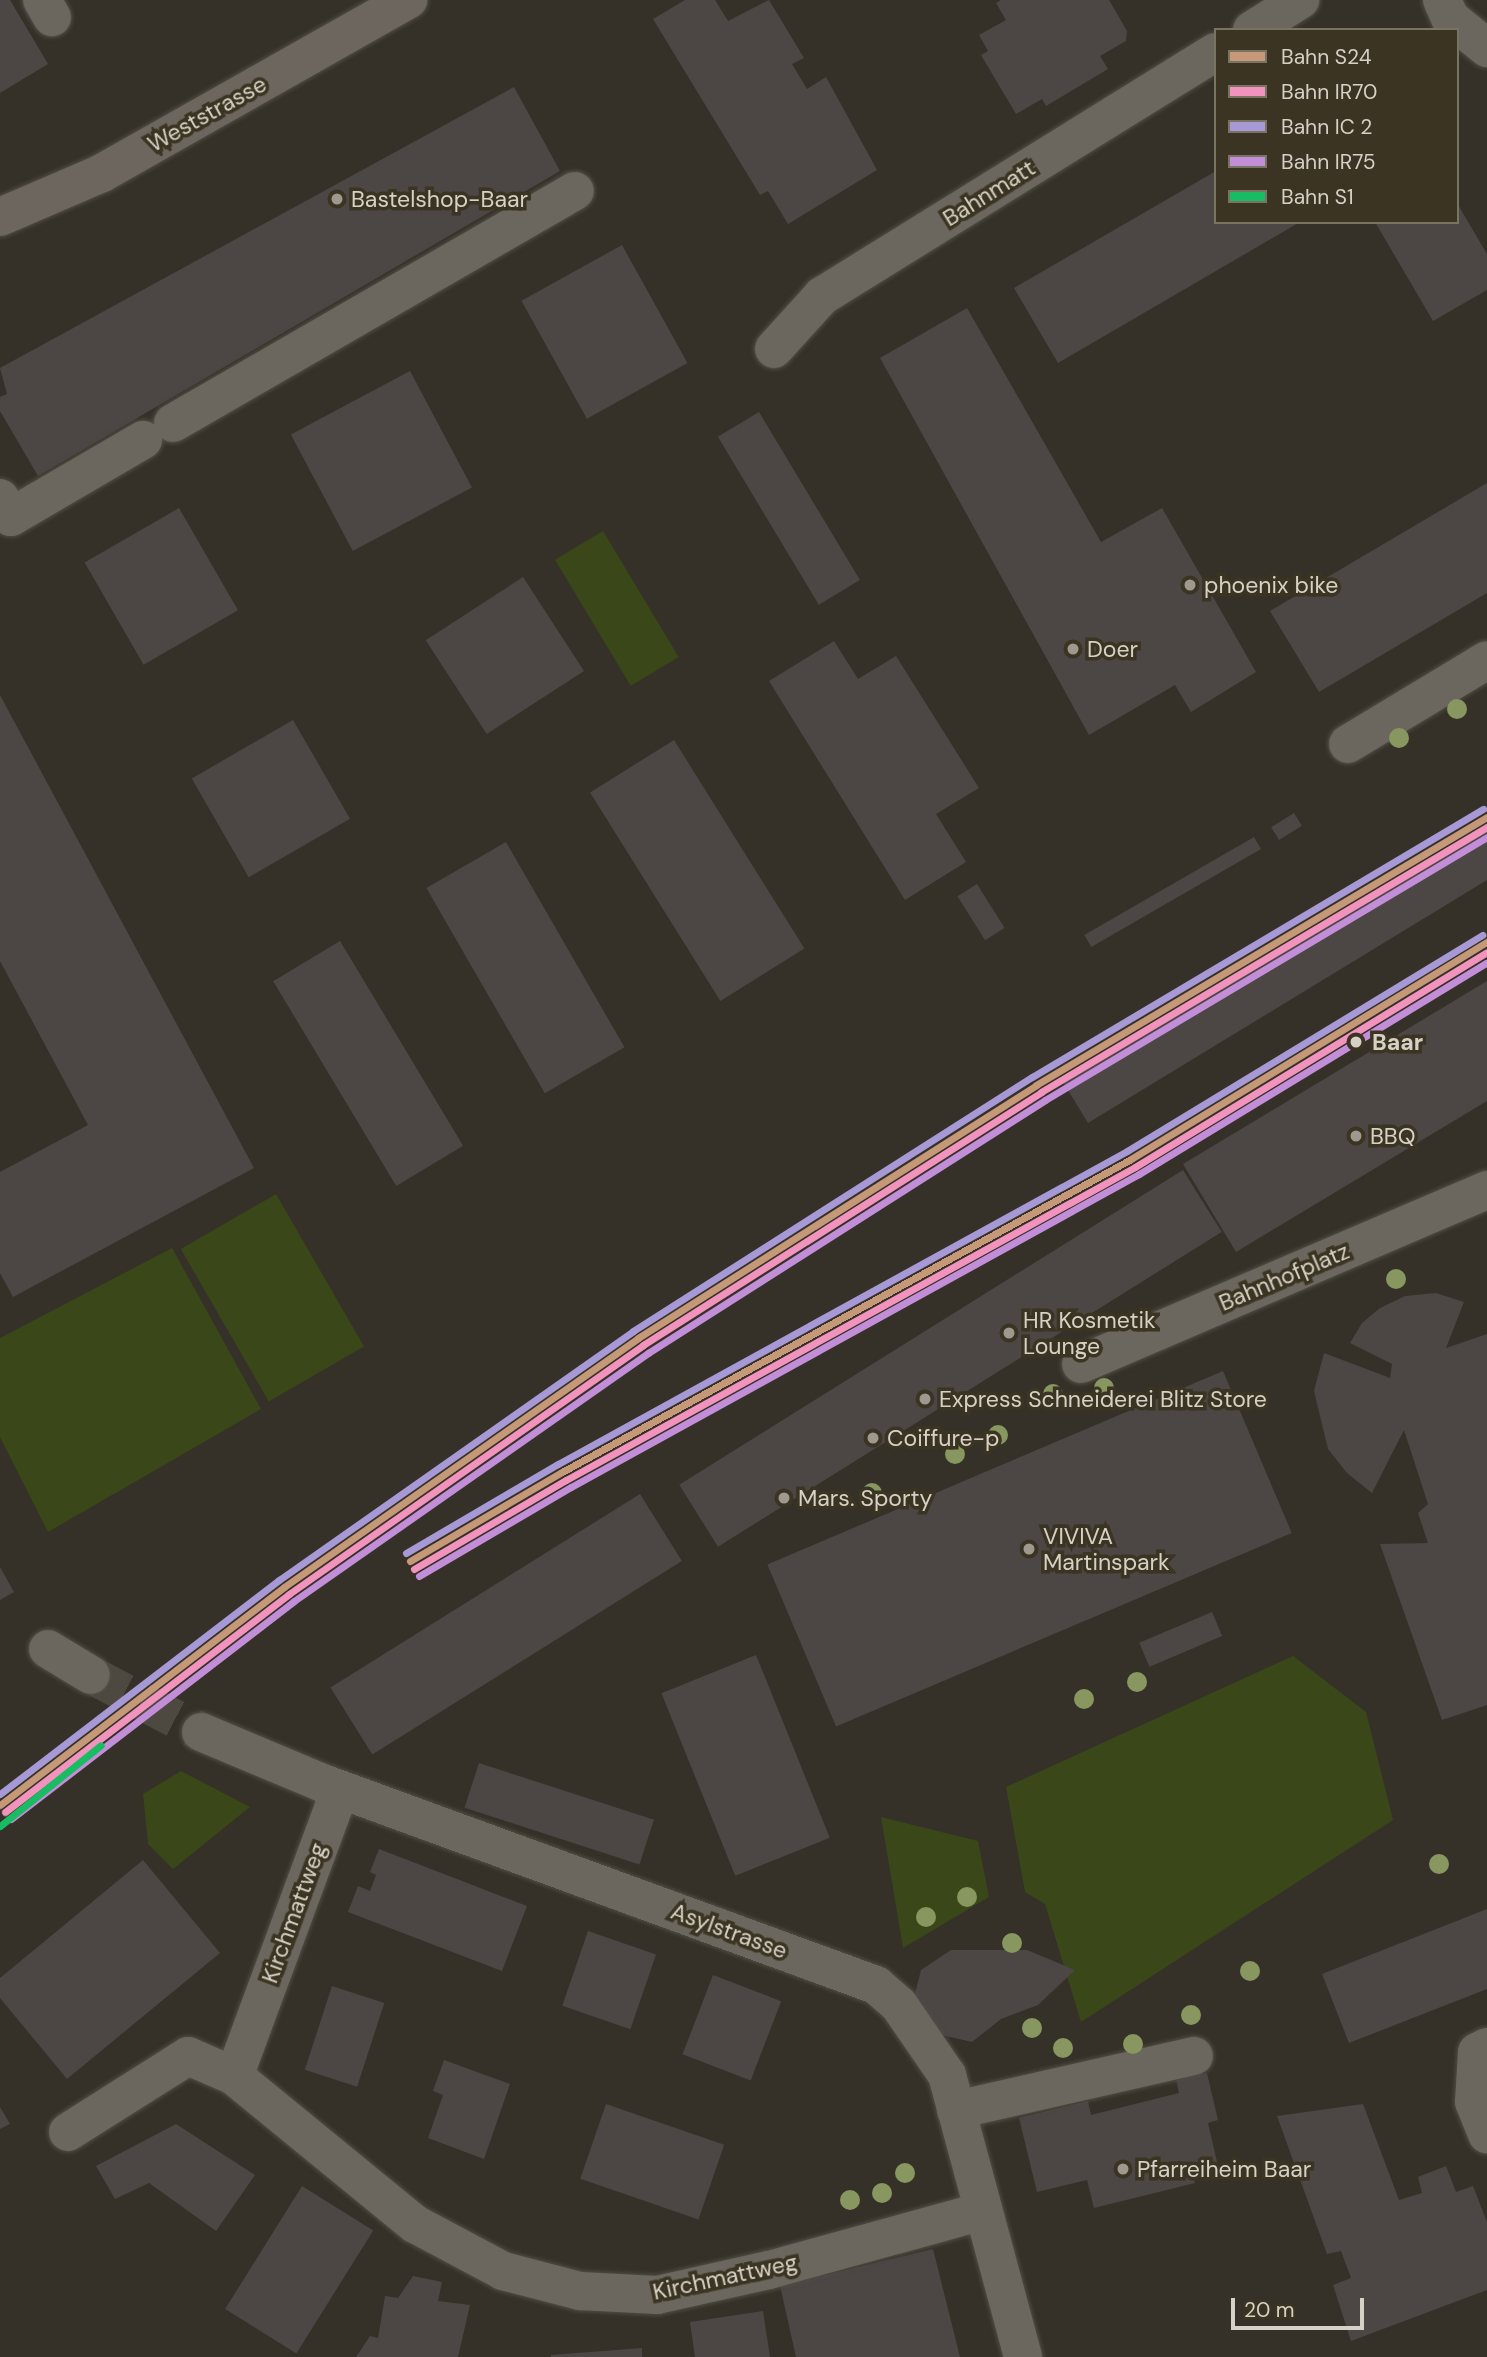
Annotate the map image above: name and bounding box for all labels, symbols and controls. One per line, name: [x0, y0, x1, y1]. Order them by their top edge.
legend: [1214, 28, 1459, 224]
text: Bahn S24: [1281, 43, 1371, 71]
street label: Weststrasse: [143, 70, 271, 158]
text: Bahn IR70: [1281, 78, 1377, 106]
text: Bahn IC 2: [1281, 113, 1372, 141]
text: Bahn IR75: [1281, 148, 1376, 176]
street label: Bahnmatt: [938, 154, 1040, 232]
text: Bahn S1: [1281, 183, 1354, 211]
place label: Bastelshop-Baar: [351, 185, 528, 213]
marker: Bastelshop-Baar: [329, 191, 345, 207]
place label: phoenix bike: [1204, 571, 1338, 599]
marker: phoenix bike: [1182, 577, 1198, 593]
place label: Doer: [1087, 635, 1138, 663]
marker: Doer: [1065, 641, 1081, 657]
place label: Baar: [1372, 1028, 1423, 1056]
marker: Baar: [1346, 1032, 1366, 1052]
place label: BBQ: [1370, 1122, 1416, 1150]
marker: BBQ: [1348, 1128, 1364, 1144]
street label: Bahnhofplatz: [1215, 1237, 1353, 1317]
place label: HR Kosmetik Lounge: [1023, 1306, 1156, 1360]
marker: HR Kosmetik Lounge: [1001, 1325, 1017, 1341]
place label: Express Schneiderei Blitz Store: [939, 1385, 1267, 1413]
marker: Express Schneiderei Blitz Store: [917, 1391, 933, 1407]
place label: Coiffure-p: [887, 1424, 999, 1452]
marker: Coiffure-p: [865, 1430, 881, 1446]
place label: Mars. Sporty: [798, 1484, 932, 1512]
marker: Mars. Sporty: [776, 1490, 792, 1506]
place label: VIVIVA Martinspark: [1043, 1522, 1170, 1576]
marker: VIVIVA Martinspark: [1021, 1541, 1037, 1557]
street label: Kirchmattweg: [256, 1839, 332, 1987]
street label: Asylstrasse: [667, 1897, 791, 1965]
place label: Pfarreiheim Baar: [1137, 2155, 1311, 2183]
marker: Pfarreiheim Baar: [1115, 2161, 1131, 2177]
street label: Kirchmattweg: [650, 2248, 800, 2306]
scale bar: [1235, 2284, 1368, 2328]
text: 20 m: [1244, 2296, 1295, 2324]

